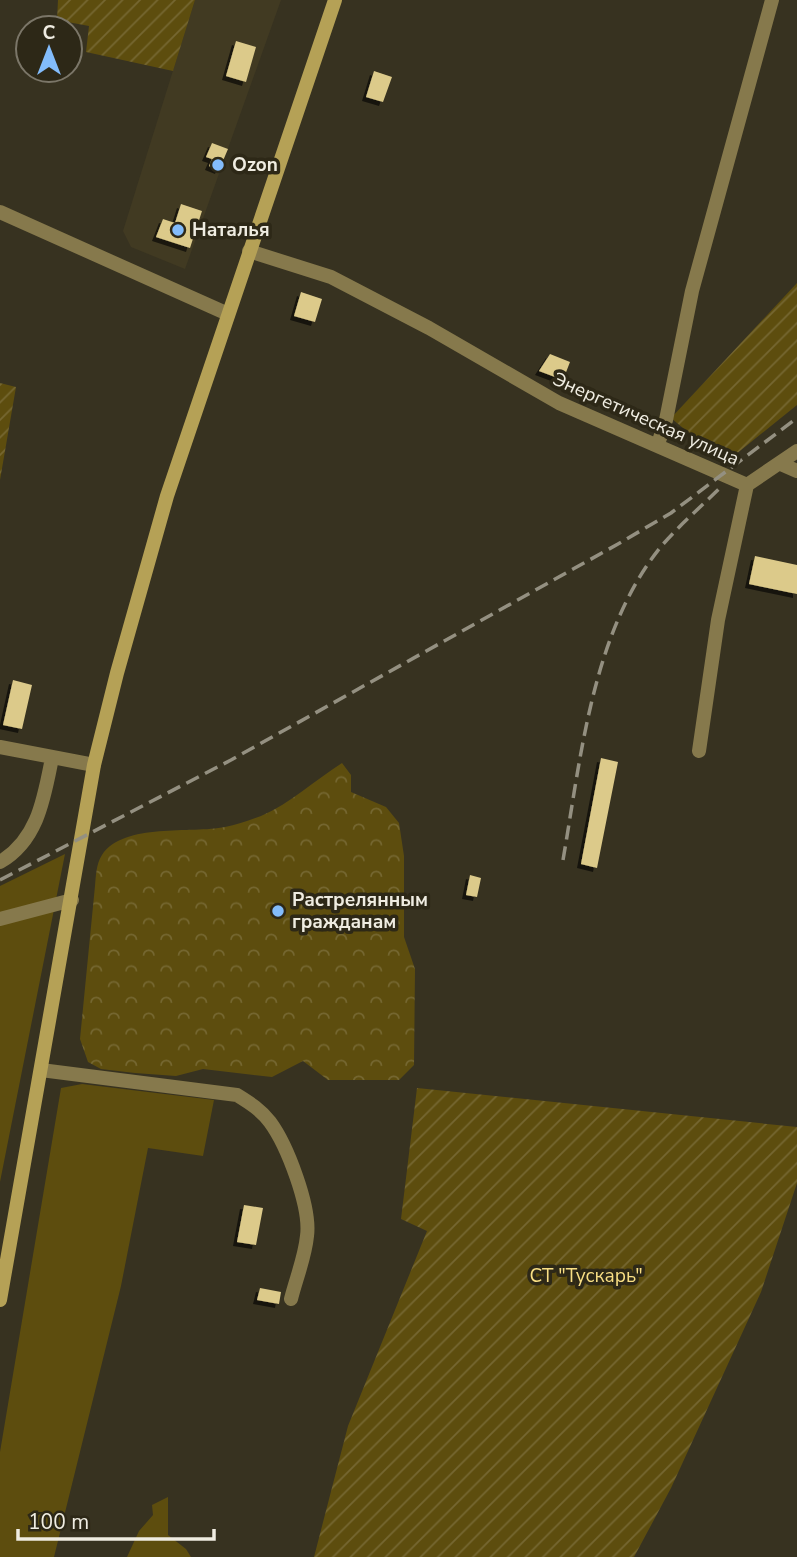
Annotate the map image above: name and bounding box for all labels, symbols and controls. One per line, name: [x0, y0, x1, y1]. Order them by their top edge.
north arrow: [14, 14, 84, 84]
text: С: [43, 20, 56, 46]
place label: Ozon: [232, 152, 278, 178]
marker: Ozon: [210, 157, 226, 173]
place label: Наталья: [192, 217, 270, 243]
marker: Наталья: [170, 222, 186, 238]
street label: Энергетическая улица: [549, 366, 743, 472]
place label: Растрелянным гражданам: [292, 887, 428, 935]
marker: Растрелянным гражданам: [270, 903, 286, 919]
park label: СТ "Тускарь": [529, 1263, 643, 1289]
scale bar: [18, 1498, 214, 1542]
text: 100 m: [28, 1508, 89, 1536]

